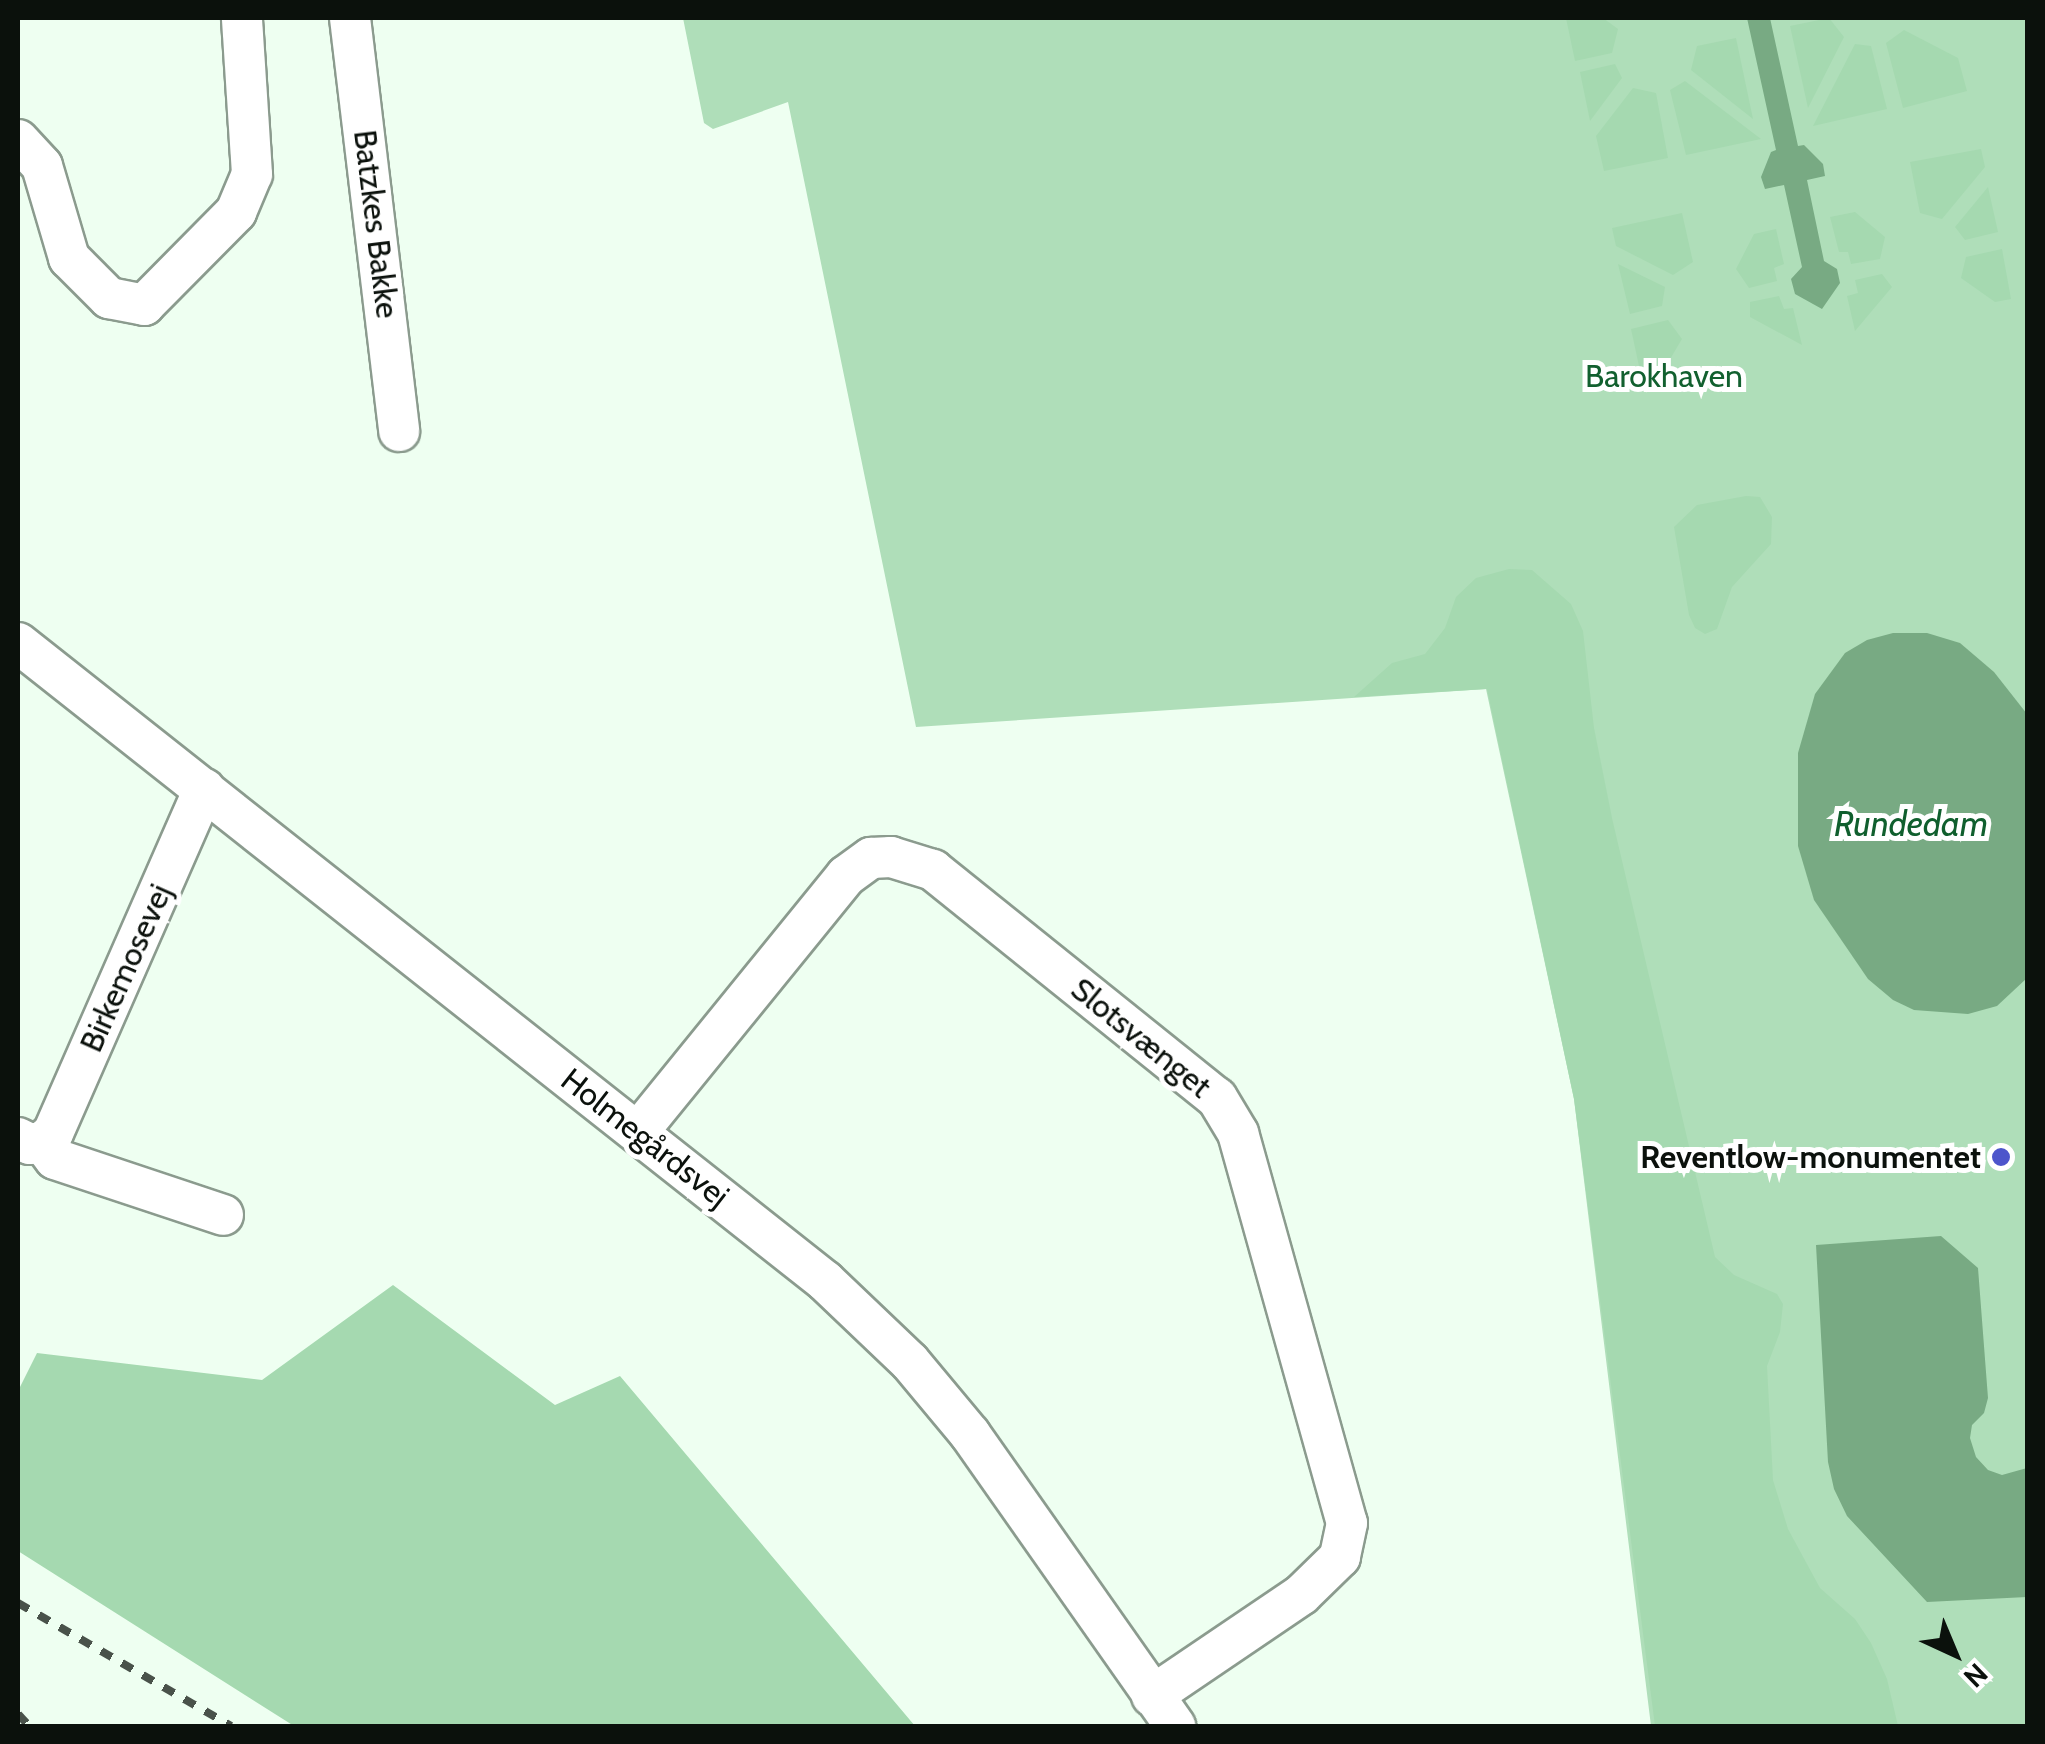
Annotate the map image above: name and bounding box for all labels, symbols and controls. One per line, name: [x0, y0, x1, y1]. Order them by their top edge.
street label: Batzkes Bakke: [345, 128, 407, 320]
park label: Barokhaven: [1585, 357, 1743, 395]
water label: Rundedam: [1834, 803, 1988, 845]
street label: Birkemosevej: [72, 878, 180, 1058]
street label: Slotsvænget: [1063, 970, 1219, 1106]
street label: Holmegårdsvej: [553, 1061, 737, 1215]
place label: Reventlow-monumentet: [1640, 1138, 1981, 1176]
marker: Reventlow-monumentet: [1990, 1146, 2012, 1168]
north arrow: [1905, 1604, 2005, 1704]
text: N: [1957, 1656, 1995, 1695]

